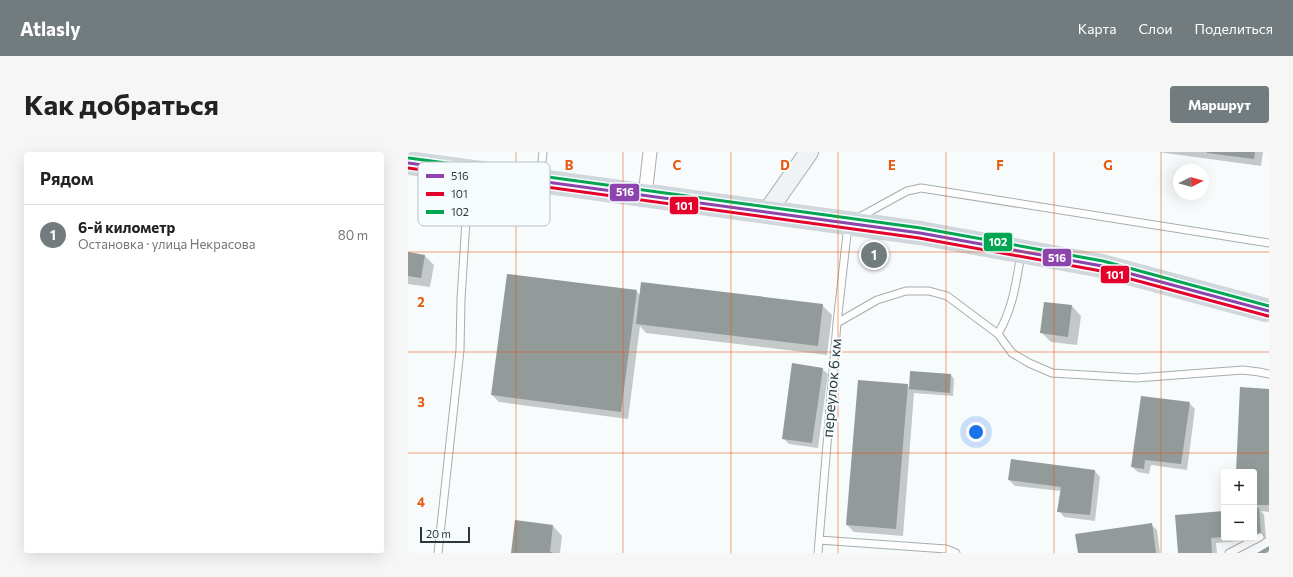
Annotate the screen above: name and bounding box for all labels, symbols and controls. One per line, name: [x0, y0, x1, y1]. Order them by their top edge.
text: Atlasly: [20, 17, 81, 40]
text: Карта: [1078, 20, 1116, 37]
text: Слои: [1138, 20, 1173, 37]
text: Поделиться: [1195, 20, 1273, 37]
button: Маршрут: [1170, 86, 1269, 123]
text: Как добраться: [24, 87, 219, 121]
text: B: [565, 157, 574, 173]
text: C: [673, 157, 682, 173]
text: D: [780, 157, 790, 173]
text: E: [888, 157, 896, 173]
text: F: [996, 157, 1004, 173]
text: G: [1103, 157, 1113, 173]
legend: [418, 162, 550, 226]
north arrow: [1173, 164, 1209, 200]
text: Рядом: [40, 168, 94, 189]
text: 516: [451, 169, 469, 182]
line badge: 516: [609, 183, 640, 202]
text: 516: [616, 185, 634, 198]
text: 101: [451, 187, 468, 200]
line badge: 101: [669, 196, 699, 215]
text: 101: [675, 199, 693, 212]
text: 102: [451, 205, 469, 218]
text: 6-й километр: [78, 218, 175, 236]
text: 1: [50, 227, 56, 243]
text: 80 m: [338, 227, 368, 243]
line badge: 102: [983, 232, 1013, 252]
text: 102: [989, 235, 1007, 248]
text: Остановка · улица Некрасова: [78, 236, 256, 252]
pin: 1: [861, 240, 887, 270]
line badge: 516: [1042, 248, 1072, 267]
text: 516: [1048, 251, 1066, 264]
line badge: 101: [1100, 265, 1130, 284]
text: 101: [1106, 268, 1124, 281]
text: 2: [417, 294, 425, 310]
street label: переулок 6 км: [818, 338, 844, 438]
text: 3: [417, 394, 425, 410]
your location: [966, 422, 986, 442]
map controls: [1221, 469, 1257, 541]
button: +: [1221, 469, 1257, 505]
text: 4: [417, 494, 425, 510]
button: −: [1221, 505, 1257, 541]
scale bar: [420, 525, 470, 544]
text: 20 m: [426, 527, 451, 540]

